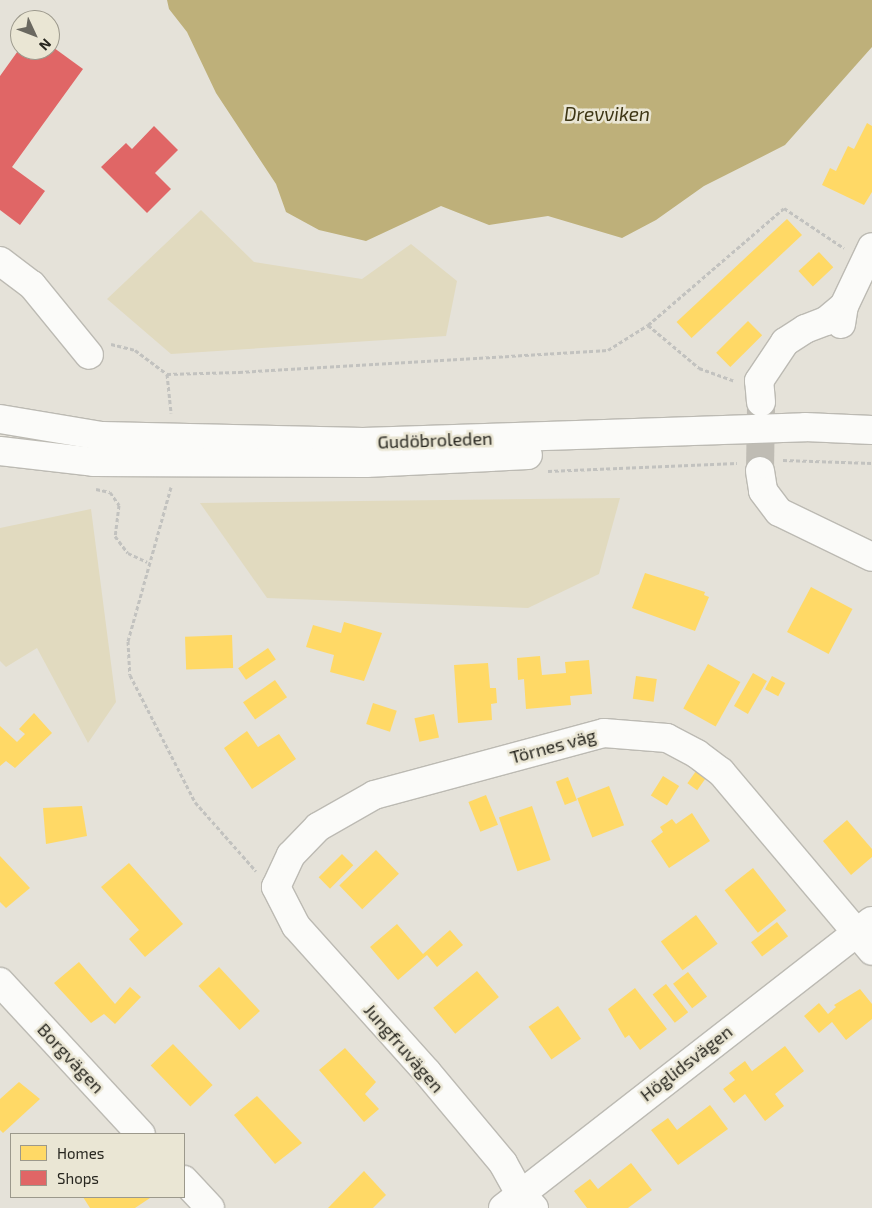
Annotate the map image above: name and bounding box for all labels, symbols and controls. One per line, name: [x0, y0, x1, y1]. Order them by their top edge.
north arrow: [10, 10, 60, 60]
text: N: [36, 35, 55, 54]
water label: Drevviken: [564, 103, 650, 125]
street label: Gudöbroleden: [377, 427, 493, 453]
street label: Törnes väg: [507, 724, 599, 768]
street label: Jungfruvägen: [360, 999, 448, 1097]
street label: Borgvägen: [33, 1018, 109, 1098]
street label: Höglidsvägen: [636, 1020, 736, 1106]
legend: [10, 1133, 185, 1198]
text: Homes: [57, 1144, 104, 1162]
text: Shops: [57, 1169, 99, 1187]

